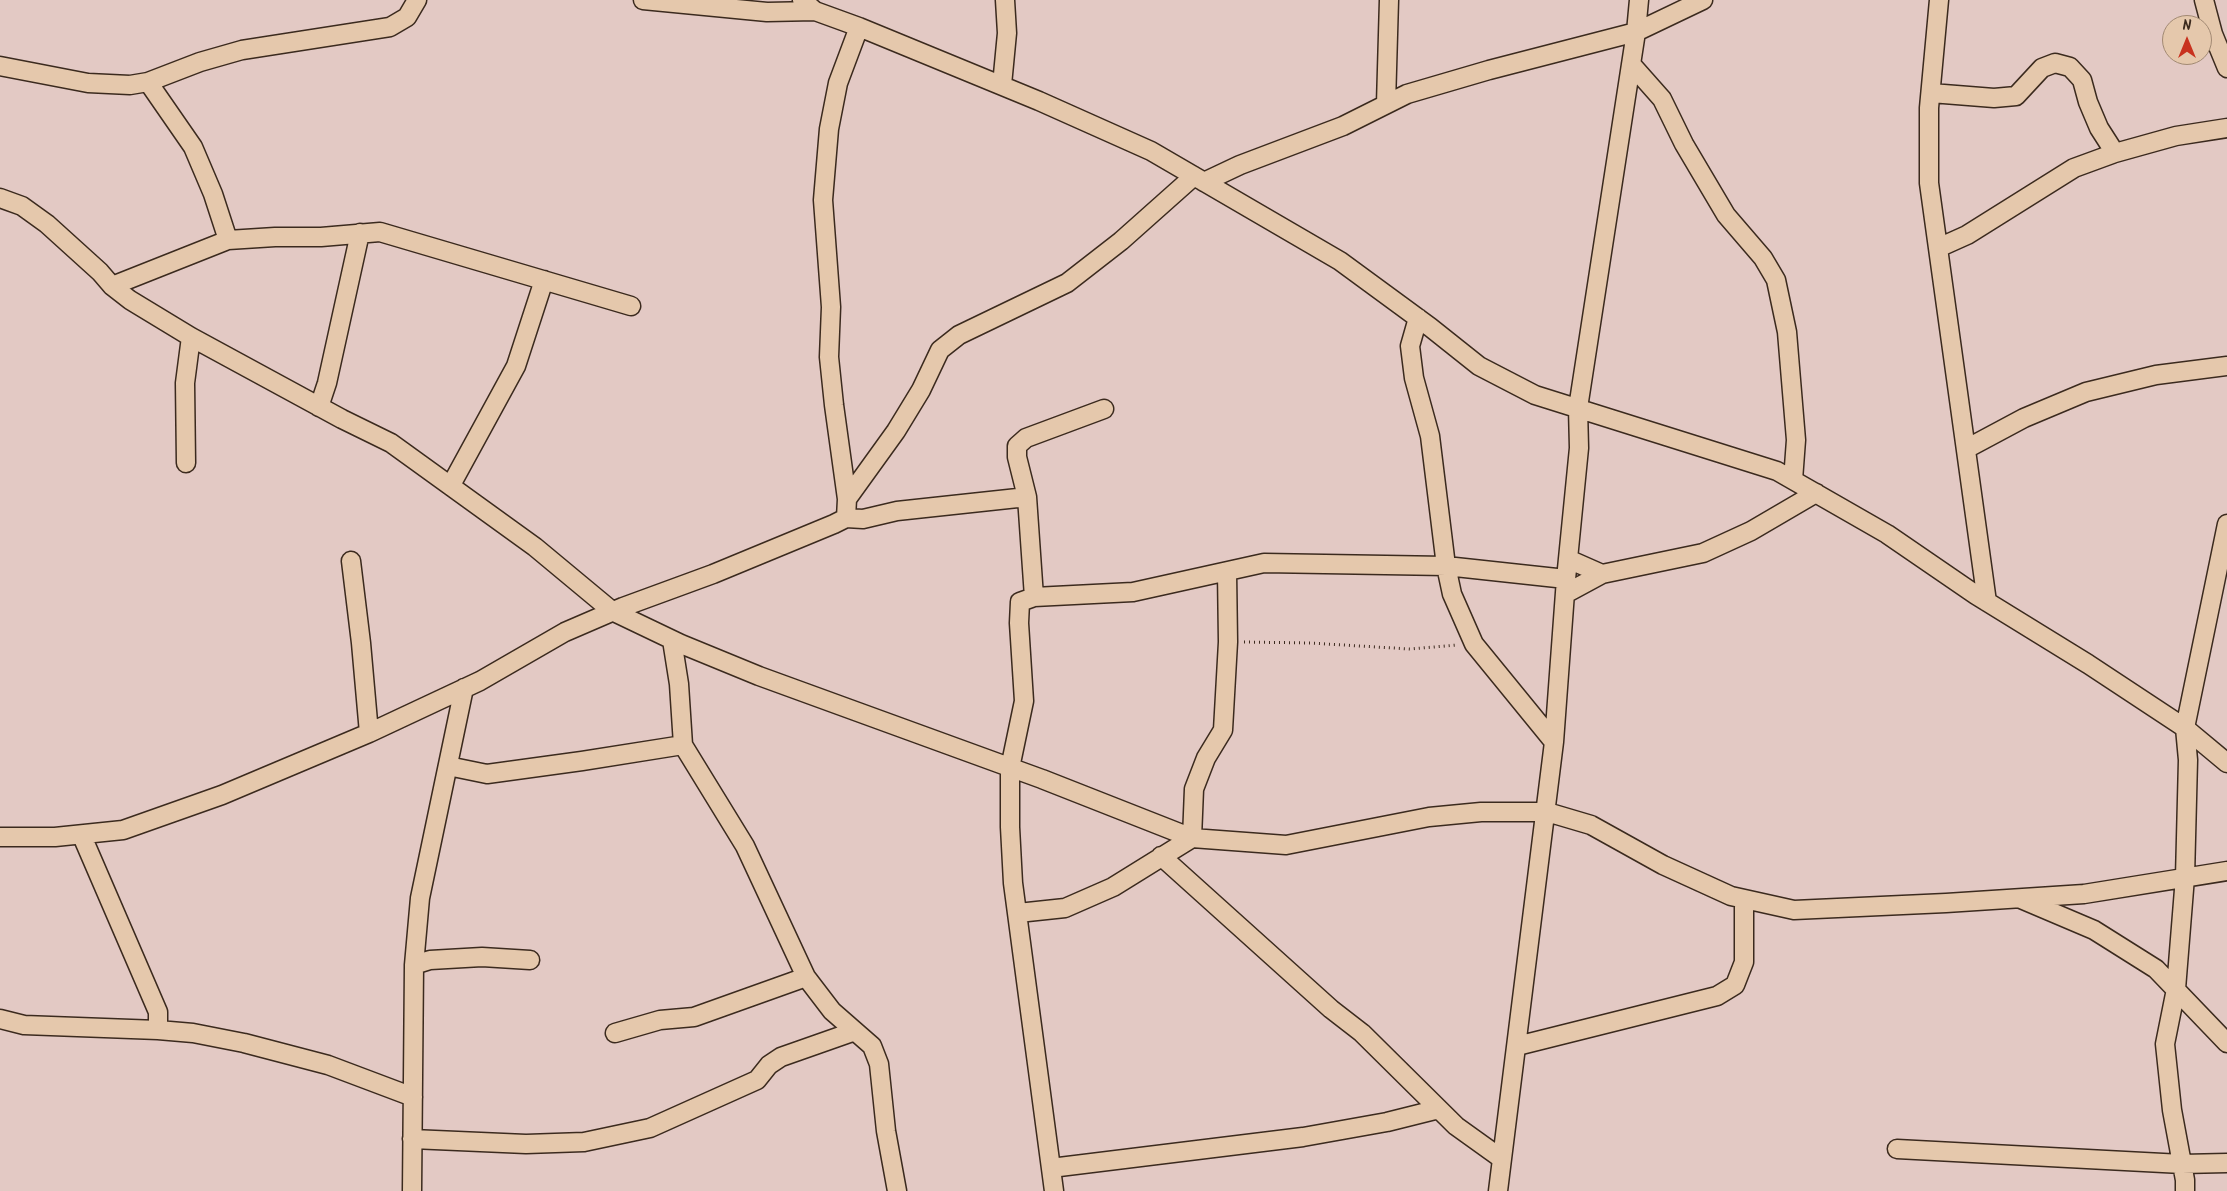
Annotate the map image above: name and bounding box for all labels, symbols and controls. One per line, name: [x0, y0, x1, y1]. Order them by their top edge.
north arrow: [2162, 15, 2212, 65]
text: N: [2183, 15, 2191, 37]

